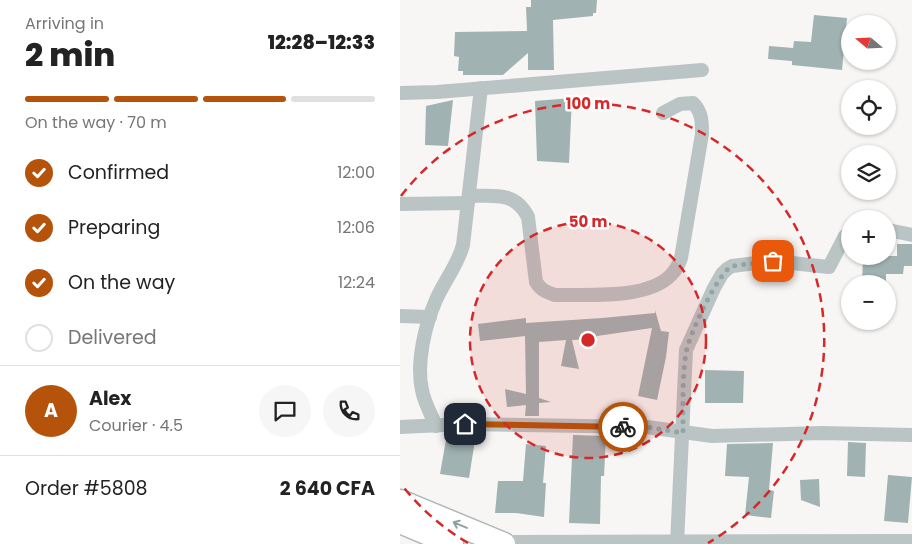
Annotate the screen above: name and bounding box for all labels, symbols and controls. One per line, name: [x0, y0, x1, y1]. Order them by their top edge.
text: Arriving in: [25, 12, 104, 35]
north arrow: [841, 15, 896, 70]
map controls: [841, 15, 896, 330]
text: 12:28–12:33: [268, 29, 375, 56]
text: 2 min: [25, 32, 115, 77]
button: locate: [841, 80, 896, 135]
text: 100 m: [566, 93, 610, 114]
text: On the way · 70 m: [25, 111, 167, 134]
button: layers: [841, 145, 896, 200]
icon: check: [25, 159, 53, 187]
text: Confirmed: [68, 159, 169, 186]
text: 12:00: [337, 161, 375, 184]
button: +: [841, 210, 896, 265]
text: 50 m: [569, 211, 607, 232]
icon: check: [25, 214, 53, 242]
text: Preparing: [68, 214, 160, 241]
text: 12:06: [337, 216, 375, 239]
pin: [752, 240, 794, 282]
icon: bag: [759, 247, 787, 275]
icon: check: [25, 269, 53, 297]
text: On the way: [68, 269, 175, 296]
text: 12:24: [338, 271, 375, 294]
button: −: [841, 275, 896, 330]
text: Delivered: [68, 324, 157, 351]
centre of rings: [579, 331, 597, 349]
text: Alex: [89, 385, 131, 412]
button: chat: [259, 385, 311, 437]
button: phone: [323, 385, 375, 437]
text: A: [44, 397, 58, 424]
courier: [598, 402, 648, 452]
pin: [444, 403, 486, 445]
icon: home: [451, 410, 479, 438]
icon: bike: [609, 413, 637, 441]
text: Courier · 4.5: [89, 414, 183, 437]
text: Order #5808: [25, 475, 148, 502]
text: 2 640 CFA: [280, 475, 375, 502]
one-way arrow: [452, 520, 468, 529]

